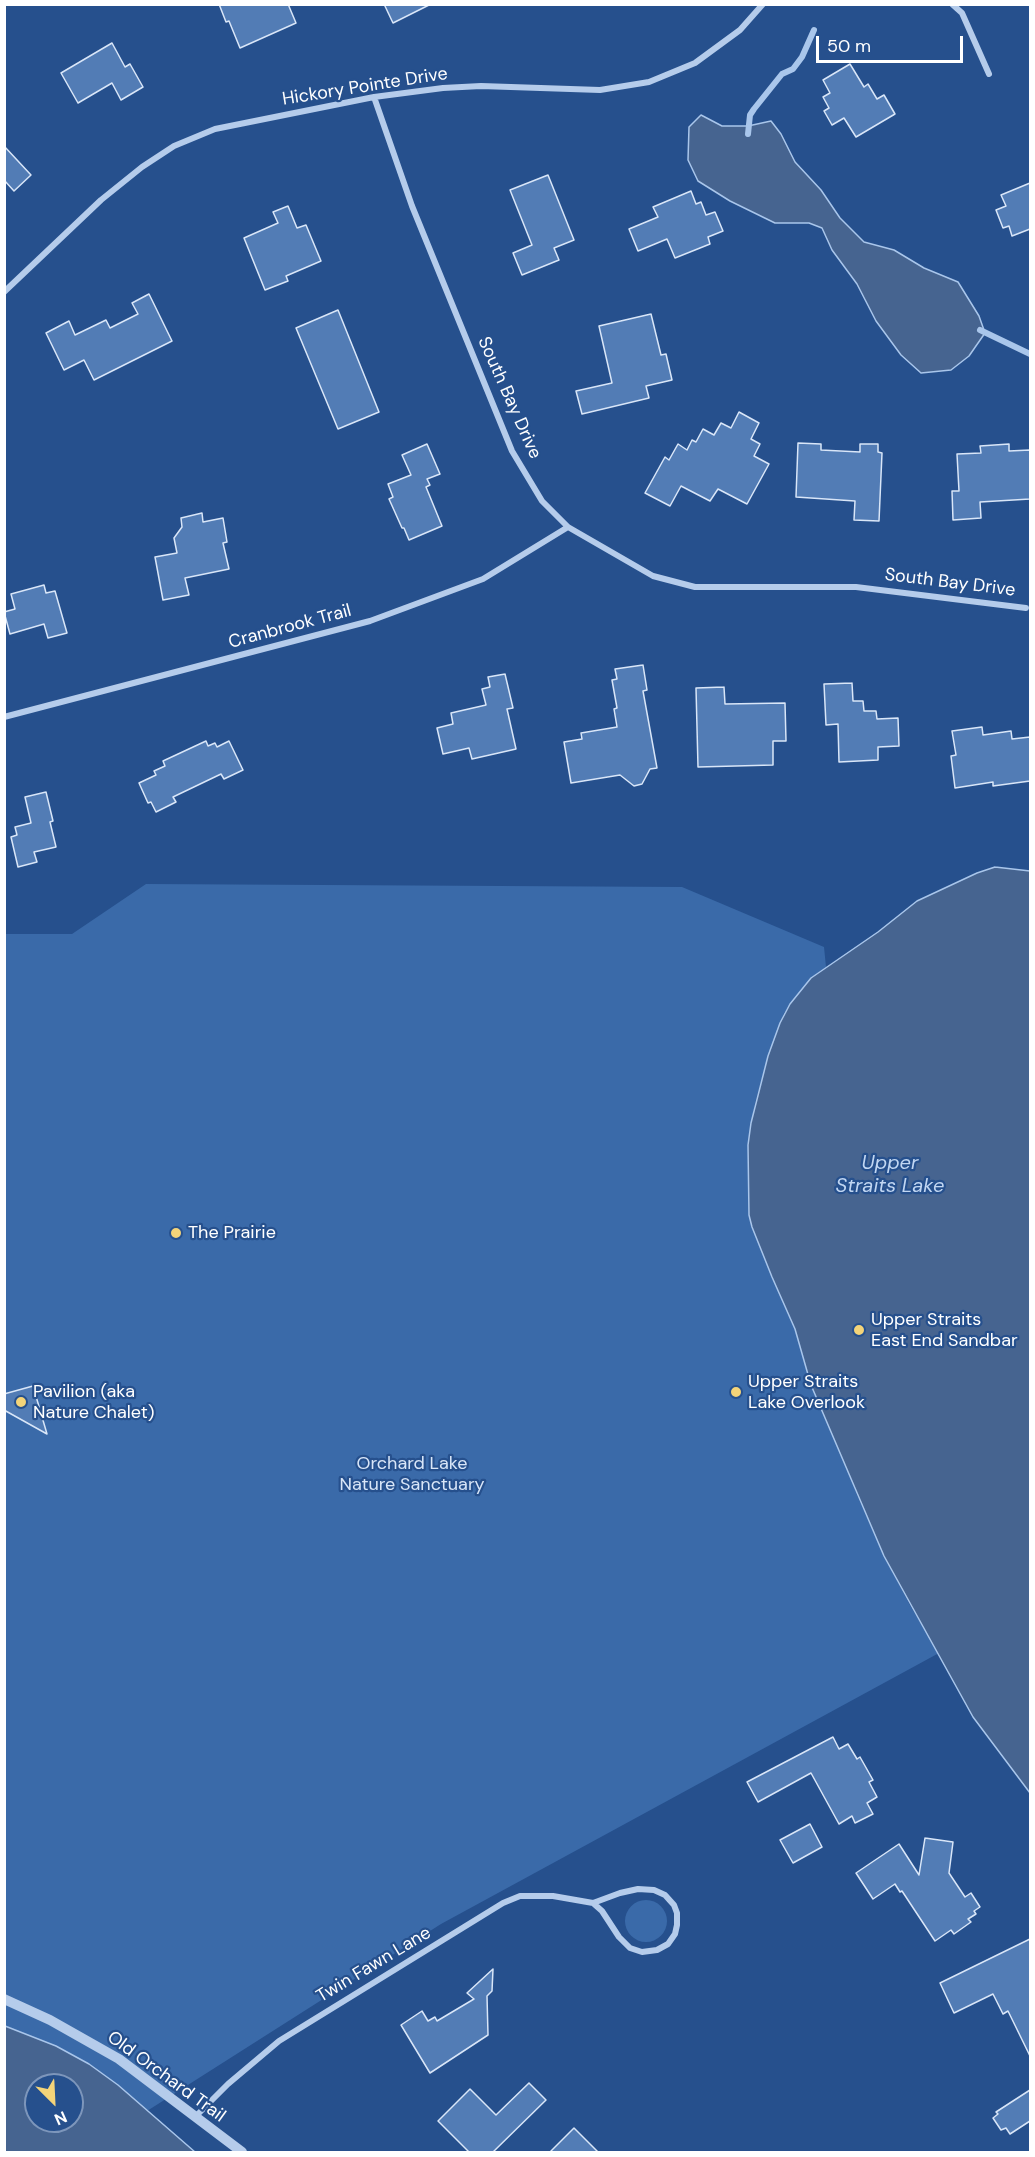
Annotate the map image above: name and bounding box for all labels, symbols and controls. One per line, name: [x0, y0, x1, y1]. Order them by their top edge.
scale bar: [819, 24, 966, 62]
text: 50 m: [827, 34, 871, 58]
street label: Hickory Pointe Drive: [281, 63, 449, 111]
street label: South Bay Drive: [472, 334, 546, 462]
street label: South Bay Drive: [883, 564, 1017, 602]
street label: Cranbrook Trail: [226, 600, 354, 654]
water label: Upper Straits Lake: [836, 1152, 944, 1199]
place label: The Prairie: [188, 1222, 276, 1244]
marker: The Prairie: [169, 1226, 183, 1240]
place label: Upper Straits East End Sandbar: [871, 1309, 1018, 1352]
marker: Upper Straits East End Sandbar: [852, 1323, 866, 1337]
place label: Upper Straits Lake Overlook: [748, 1371, 865, 1414]
place label: Pavilion (aka Nature Chalet): [33, 1381, 154, 1424]
marker: Upper Straits Lake Overlook: [729, 1385, 743, 1399]
marker: Pavilion (aka Nature Chalet): [14, 1395, 28, 1409]
park label: Orchard Lake Nature Sanctuary: [339, 1453, 485, 1496]
street label: Twin Fawn Lane: [313, 1922, 435, 2008]
street label: Old Orchard Trail: [103, 2027, 229, 2127]
north arrow: [24, 2073, 84, 2133]
text: N: [51, 2106, 70, 2130]

